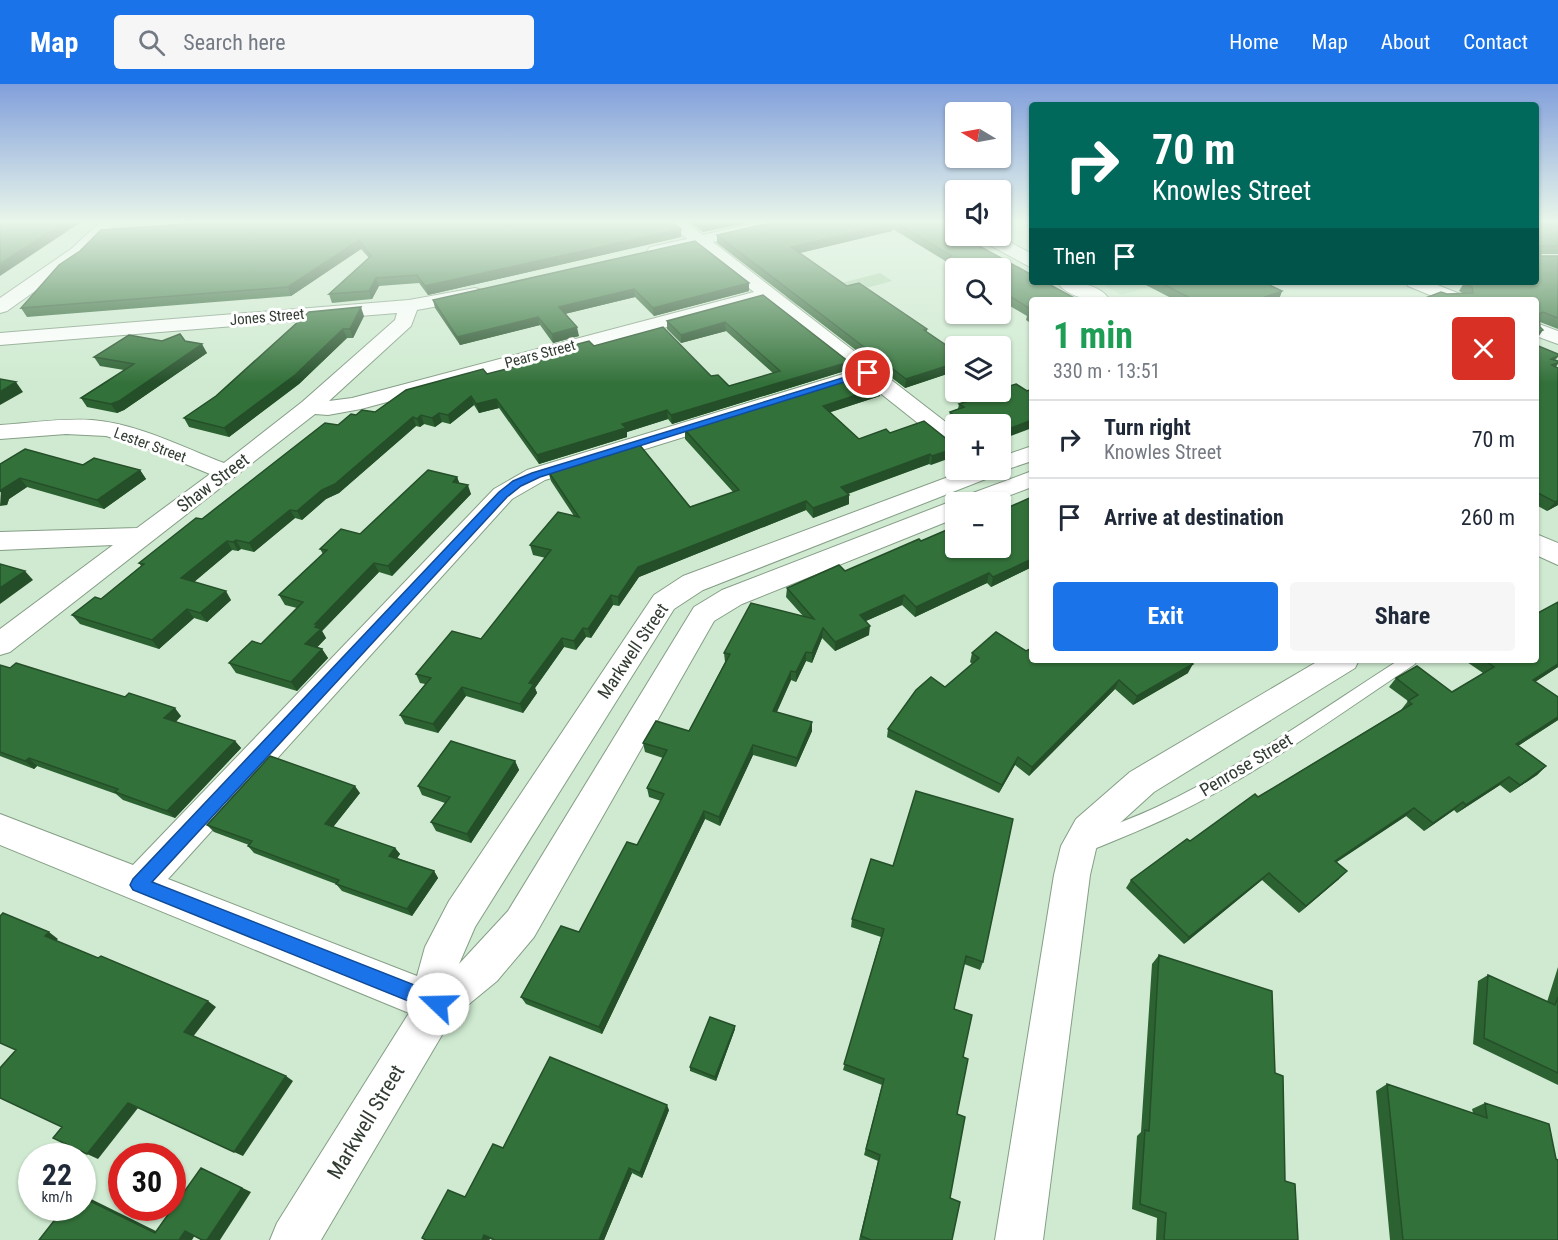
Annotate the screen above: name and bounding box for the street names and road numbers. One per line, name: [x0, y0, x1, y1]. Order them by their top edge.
street label: Jones Street: [229, 305, 305, 329]
street label: Pears Street: [503, 336, 577, 372]
street label: Lester Street: [111, 424, 189, 466]
street label: Shaw Street: [173, 449, 253, 516]
street label: Markwell Street: [593, 599, 672, 702]
street label: Penrose Street: [1196, 729, 1296, 800]
street label: Markwell Street: [323, 1061, 409, 1183]

